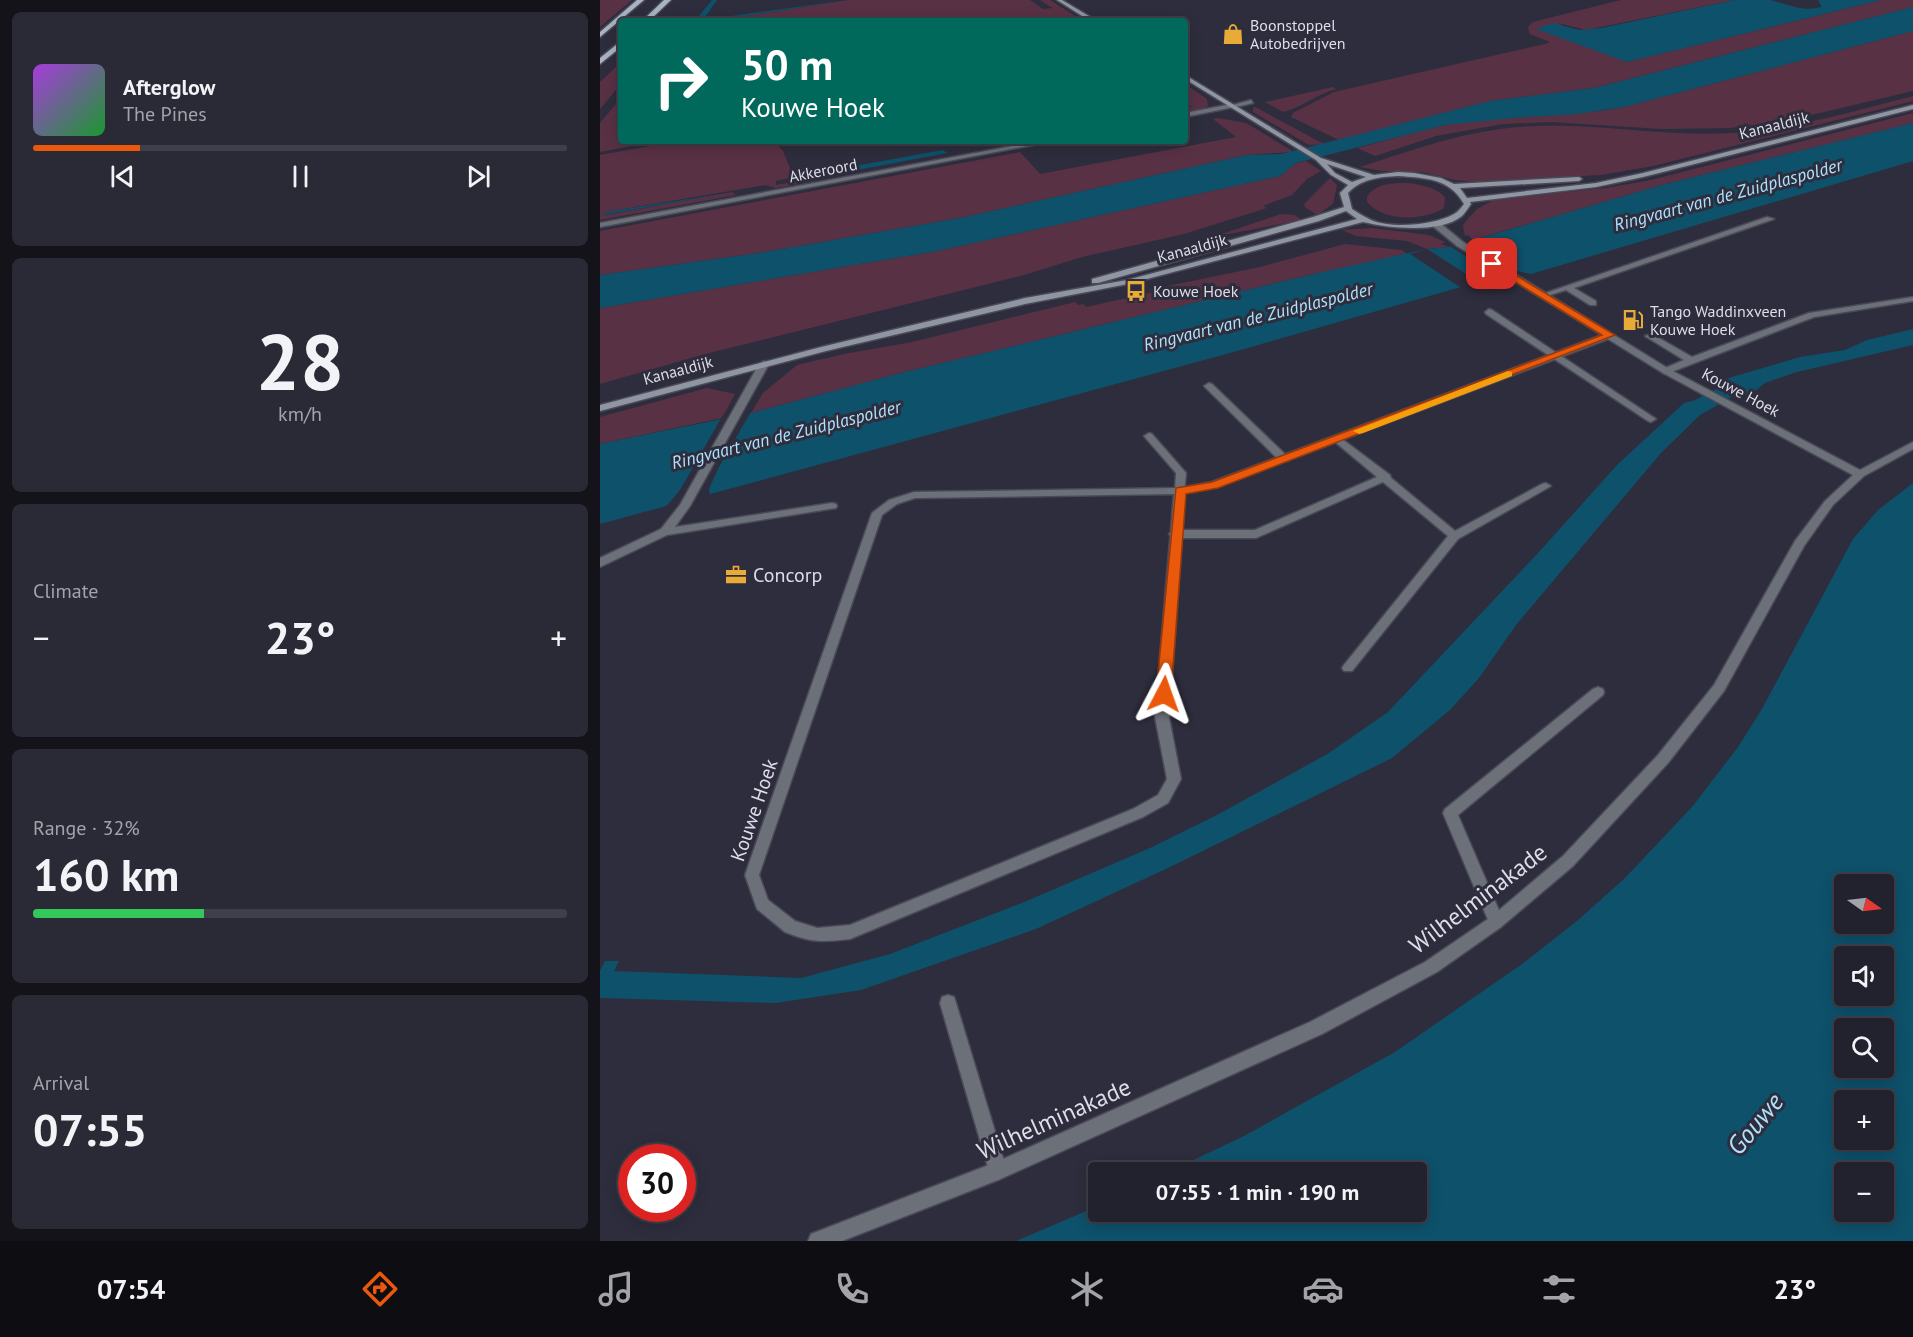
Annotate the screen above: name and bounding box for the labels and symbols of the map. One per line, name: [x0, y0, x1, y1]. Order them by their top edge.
place label: Boonstoppel Autobedrijven: [1250, 15, 1346, 53]
shop icon: Boonstoppel Autobedrijven: [1221, 22, 1245, 46]
street label: Kanaaldijk: [1737, 107, 1811, 143]
water label: Ringvaart van de Zuidplaspolder: [1611, 153, 1846, 236]
street label: Akkeroord: [787, 154, 859, 186]
street label: Kanaaldijk: [1155, 229, 1229, 267]
pin: [1466, 238, 1517, 289]
water label: Ringvaart van de Zuidplaspolder: [1141, 277, 1376, 356]
bus stop icon: Kouwe Hoek: [1124, 279, 1148, 303]
place label: Kouwe Hoek: [1153, 281, 1239, 301]
place label: Tango Waddinxveen Kouwe Hoek: [1650, 301, 1786, 339]
fuel station icon: Tango Waddinxveen Kouwe Hoek: [1621, 308, 1645, 332]
street label: Kanaaldijk: [641, 351, 715, 389]
street label: Kouwe Hoek: [1699, 363, 1784, 421]
water label: Ringvaart van de Zuidplaspolder: [669, 395, 904, 474]
place label: Concorp: [753, 562, 822, 588]
office icon: Concorp: [724, 563, 748, 587]
position arrow: [1132, 662, 1196, 726]
street label: Kouwe Hoek: [724, 755, 784, 865]
street label: Wilhelminakade: [1402, 837, 1553, 961]
north arrow: [1834, 874, 1894, 934]
street label: Wilhelminakade: [972, 1071, 1136, 1166]
water label: Gouwe: [1719, 1086, 1790, 1162]
speed limit sign: 30: [618, 1144, 696, 1222]

